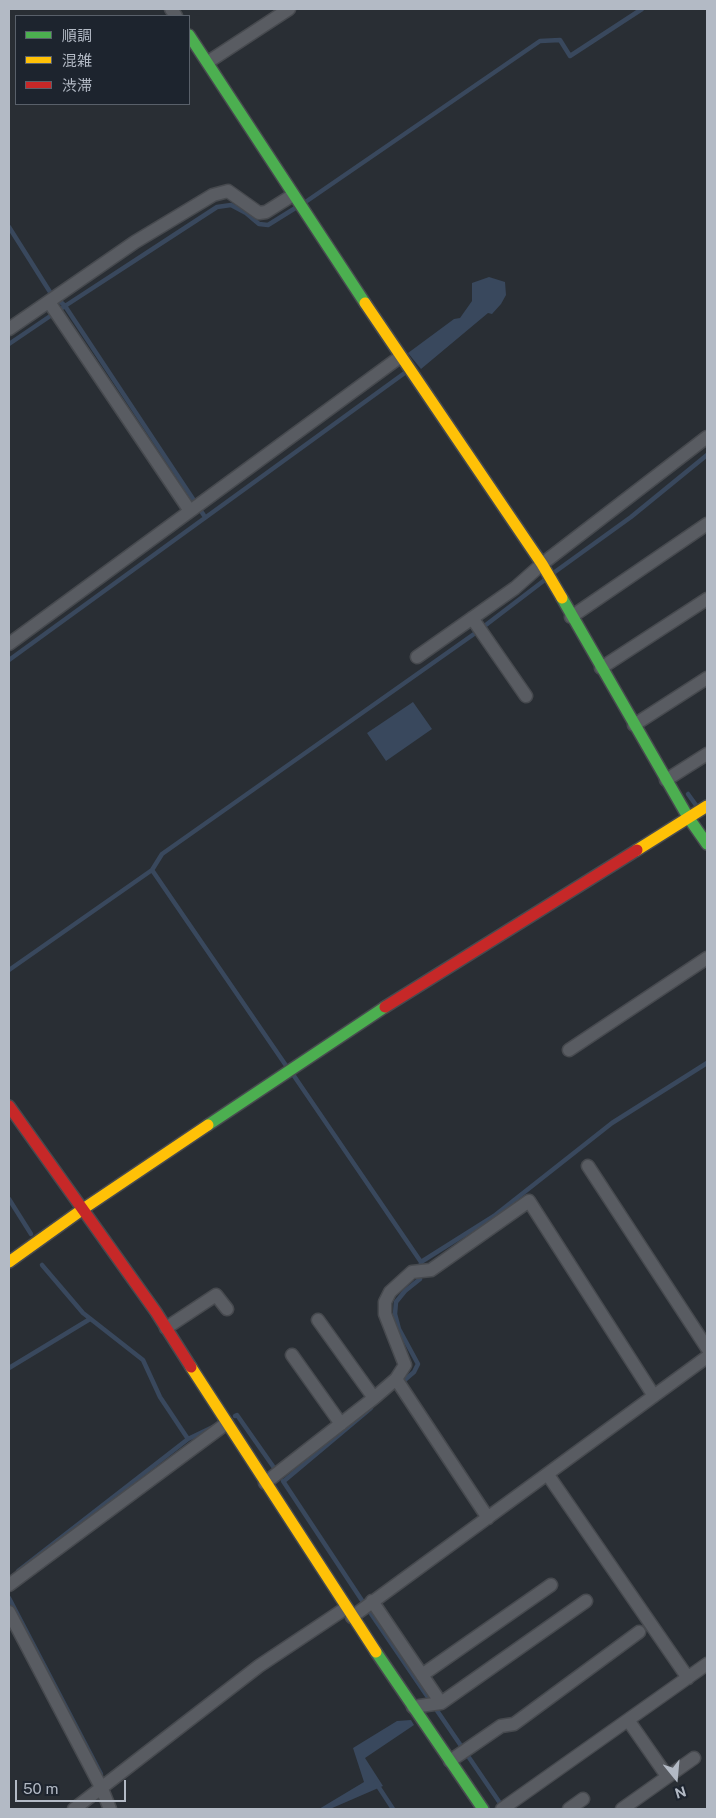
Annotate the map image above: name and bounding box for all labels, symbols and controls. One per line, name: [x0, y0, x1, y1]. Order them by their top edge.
legend: [15, 15, 190, 105]
text: 順調: [62, 27, 92, 44]
text: 混雑: [62, 52, 92, 69]
text: 渋滞: [62, 77, 92, 94]
north arrow: [651, 1753, 701, 1803]
scale bar: [18, 1770, 129, 1802]
text: 50 m: [23, 1780, 58, 1797]
text: N: [673, 1783, 688, 1802]

